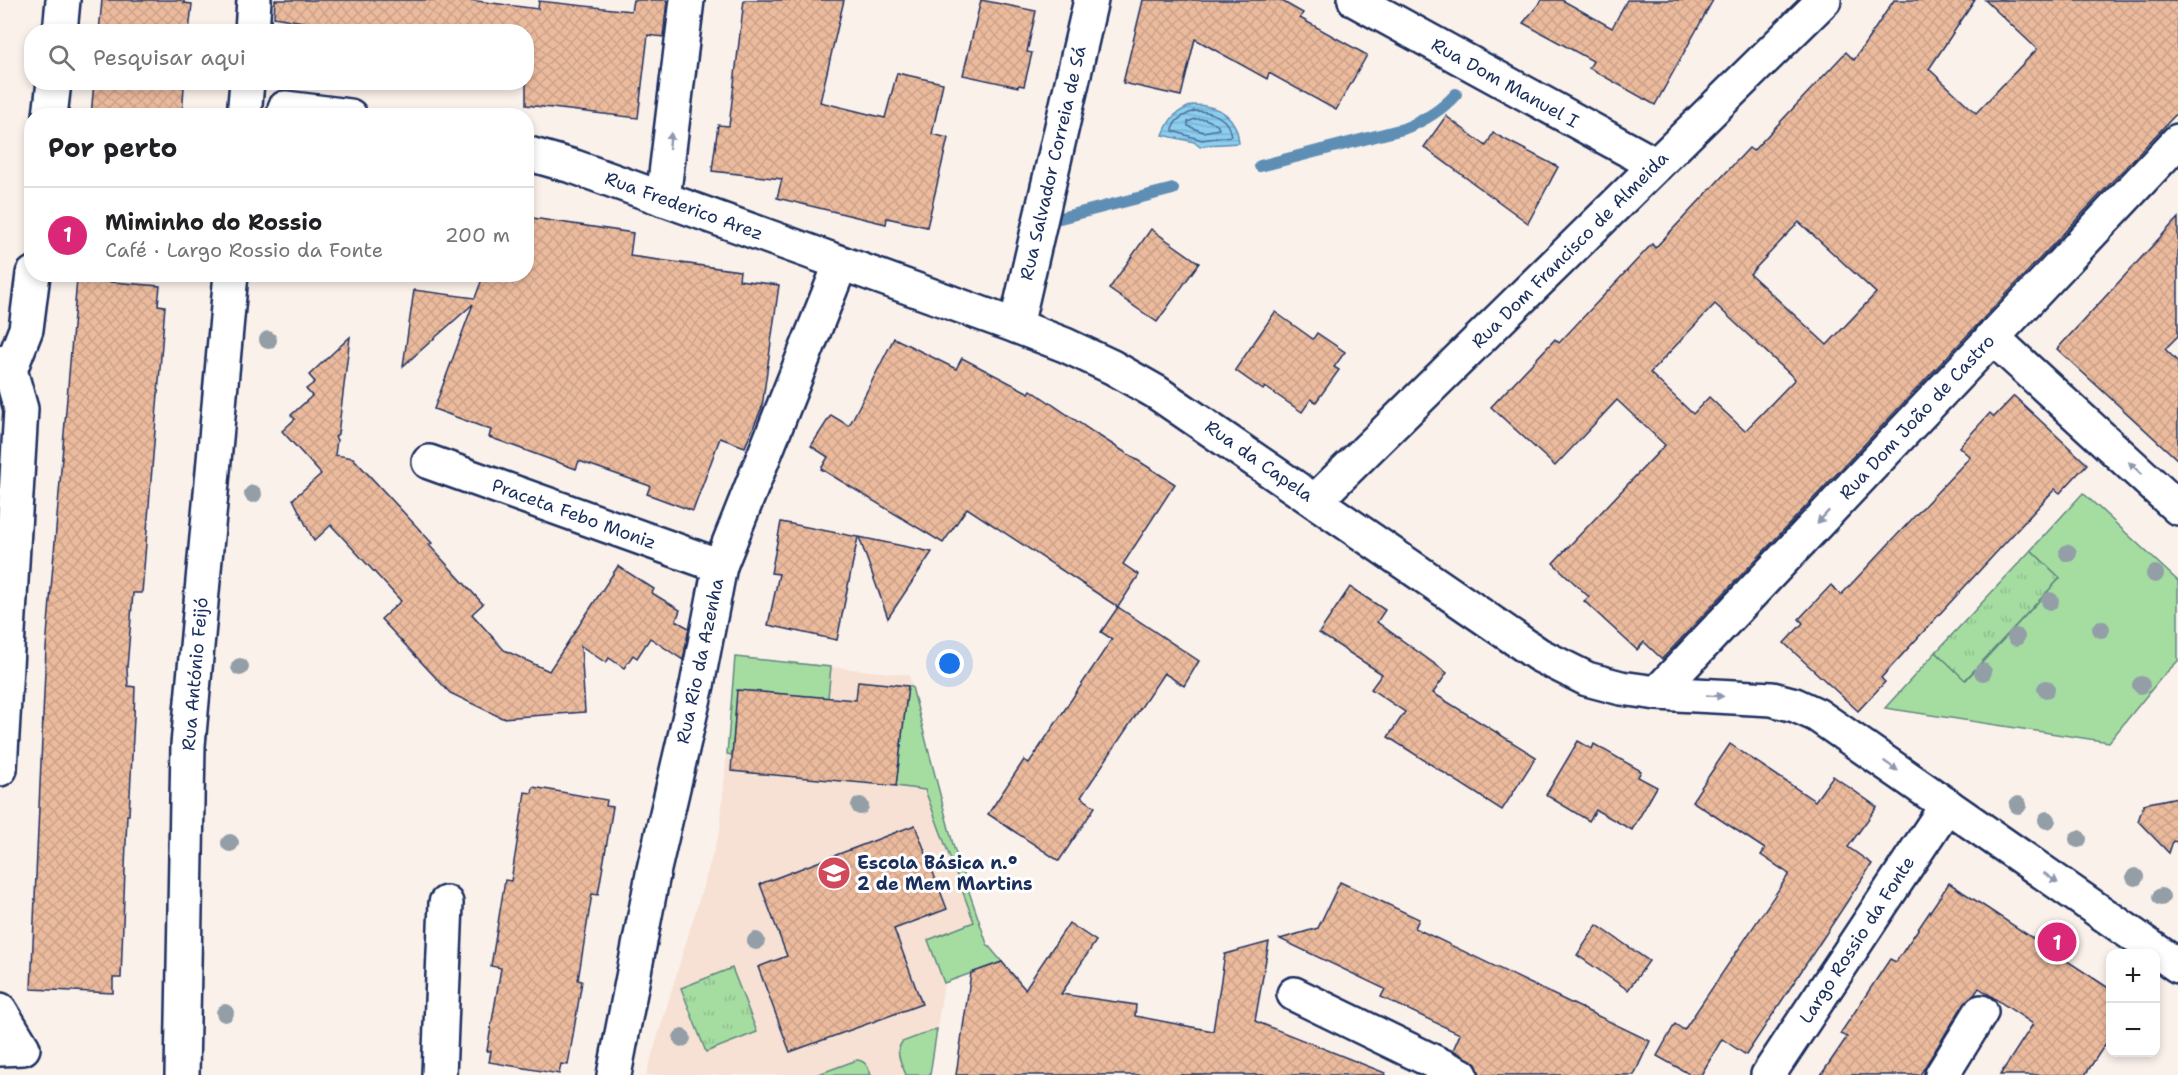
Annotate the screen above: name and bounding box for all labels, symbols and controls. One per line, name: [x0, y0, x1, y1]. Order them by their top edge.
search box: [24, 24, 534, 90]
street label: Rua Dom Manuel I: [1427, 33, 1583, 134]
icon: search: [45, 41, 78, 74]
text: Pesquisar aqui: [93, 43, 246, 72]
street label: Rua Salvador Correia de Sá: [1014, 43, 1092, 283]
text: Por perto: [48, 130, 177, 165]
one-way arrow: [665, 131, 675, 150]
street label: Rua Dom Francisco de Almeida: [1466, 146, 1674, 354]
street label: Rua Frederico Arez: [601, 166, 767, 246]
text: Miminho do Rossio: [105, 208, 322, 237]
text: 1: [63, 222, 72, 248]
text: 200 m: [445, 222, 510, 248]
text: Café · Largo Rossio da Fonte: [105, 237, 383, 263]
street label: Rua Dom João de Castro: [1834, 329, 2000, 505]
street label: Rua da Capela: [1200, 415, 1318, 507]
one-way arrow: [2128, 462, 2143, 475]
street label: Praceta Febo Moniz: [488, 473, 660, 555]
one-way arrow: [1816, 510, 1830, 524]
street label: Rua Rio da Azenha: [671, 576, 729, 746]
street label: Rua António Feijó: [176, 596, 214, 752]
your location: [935, 649, 964, 678]
one-way arrow: [1706, 691, 1725, 700]
one-way arrow: [1883, 760, 1899, 772]
place label: Escola Básica n.º 2 de Mem Martins: [857, 851, 1033, 896]
street label: Largo Rossio da Fonte: [1794, 852, 1920, 1028]
school or university icon: Escola Básica n.º 2 de Mem Martins: [816, 855, 852, 891]
one-way arrow: [2043, 872, 2059, 884]
pin: 1: [2038, 920, 2076, 964]
map controls: [2106, 949, 2160, 1057]
button: +: [2106, 949, 2160, 1003]
button: −: [2106, 1003, 2160, 1057]

